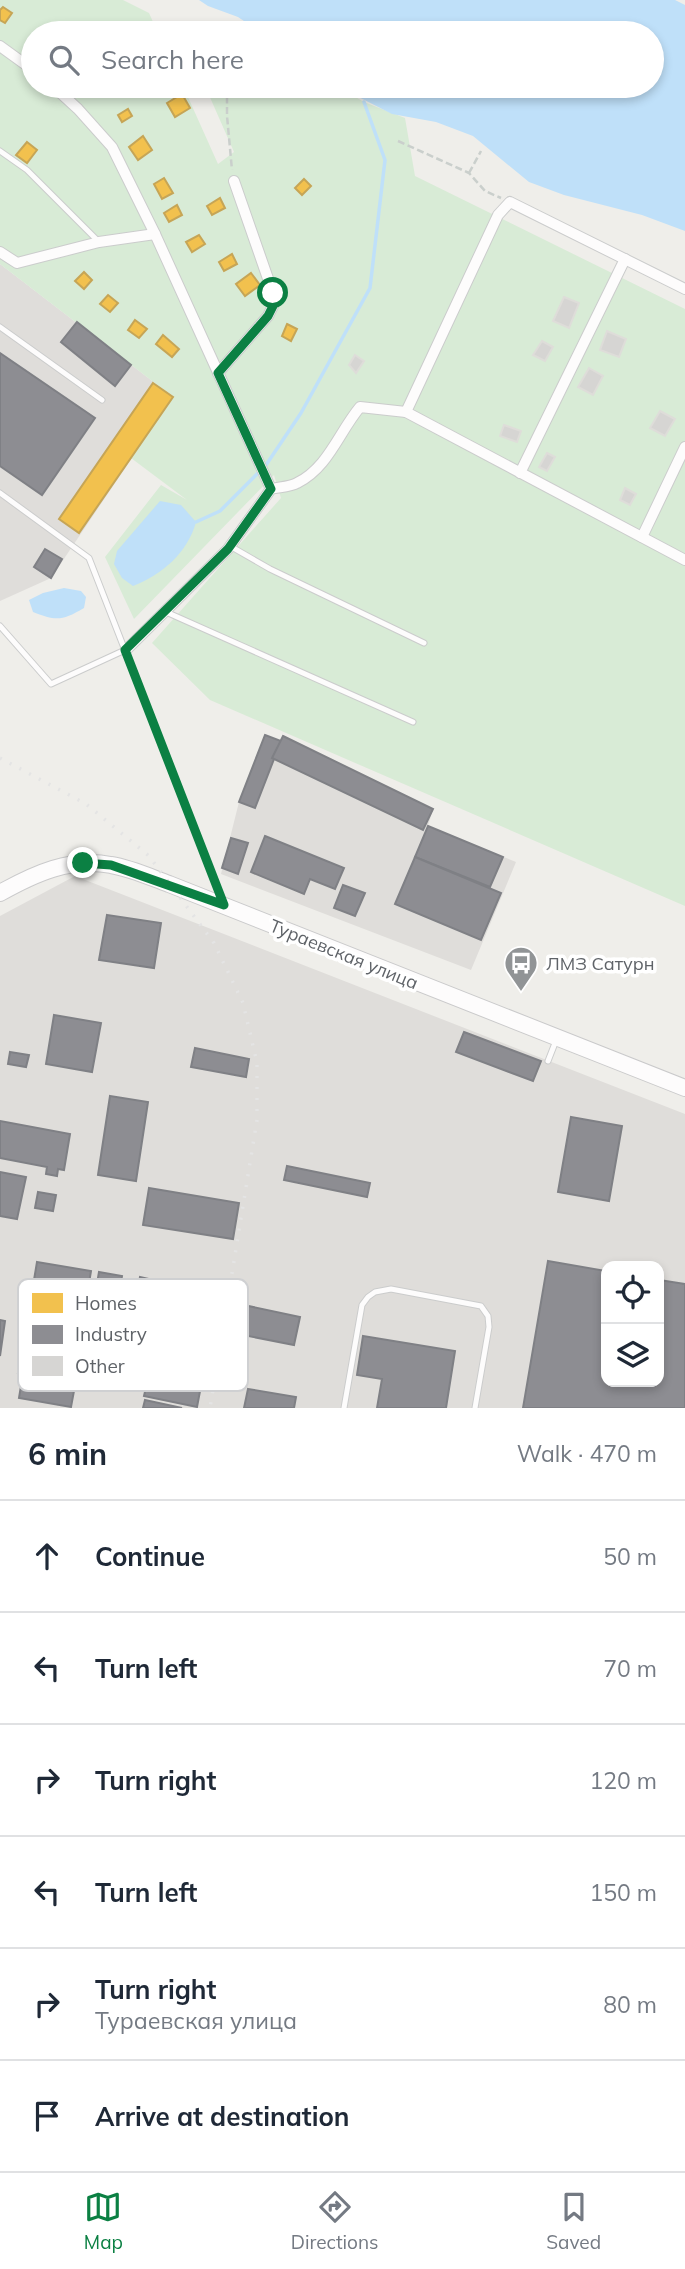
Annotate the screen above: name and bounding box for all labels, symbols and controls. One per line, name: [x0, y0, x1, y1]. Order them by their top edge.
search box: [21, 21, 664, 98]
icon: search: [45, 41, 83, 79]
text: Search here: [101, 43, 244, 76]
route start: [257, 277, 288, 308]
route end: [67, 847, 98, 878]
street label: Тураевская улица: [266, 914, 422, 994]
bus stop icon: ЛМЗ Сатурн: [502, 944, 540, 993]
place label: ЛМЗ Сатурн: [546, 952, 654, 975]
map controls: [601, 1261, 664, 1387]
button: locate: [601, 1261, 664, 1324]
legend: [18, 1279, 248, 1391]
text: Homes: [75, 1291, 137, 1315]
text: Industry: [75, 1322, 147, 1346]
button: layers: [601, 1324, 664, 1387]
text: Other: [75, 1354, 125, 1378]
text: 6 min: [28, 1435, 107, 1473]
text: Walk · 470 m: [517, 1439, 657, 1468]
icon: ahead: [28, 1537, 66, 1575]
text: Continue: [95, 1540, 205, 1573]
text: 50 m: [603, 1542, 657, 1571]
icon: left: [28, 1649, 66, 1687]
text: Turn left: [95, 1652, 197, 1685]
text: 70 m: [603, 1654, 657, 1683]
icon: right: [28, 1761, 66, 1799]
text: Turn right: [95, 1764, 216, 1797]
text: 120 m: [589, 1766, 657, 1795]
icon: left: [28, 1873, 66, 1911]
text: Turn left: [95, 1876, 197, 1909]
text: 150 m: [589, 1878, 657, 1907]
text: Turn right: [95, 1973, 216, 2006]
icon: right: [28, 1985, 66, 2023]
text: 80 m: [603, 1990, 657, 2019]
text: Тураевская улица: [95, 2006, 297, 2035]
icon: arrive: [28, 2097, 66, 2135]
text: Arrive at destination: [95, 2100, 350, 2133]
tab: Map: [84, 2188, 123, 2254]
tab: Directions: [291, 2188, 379, 2254]
tab: Saved: [546, 2188, 601, 2254]

